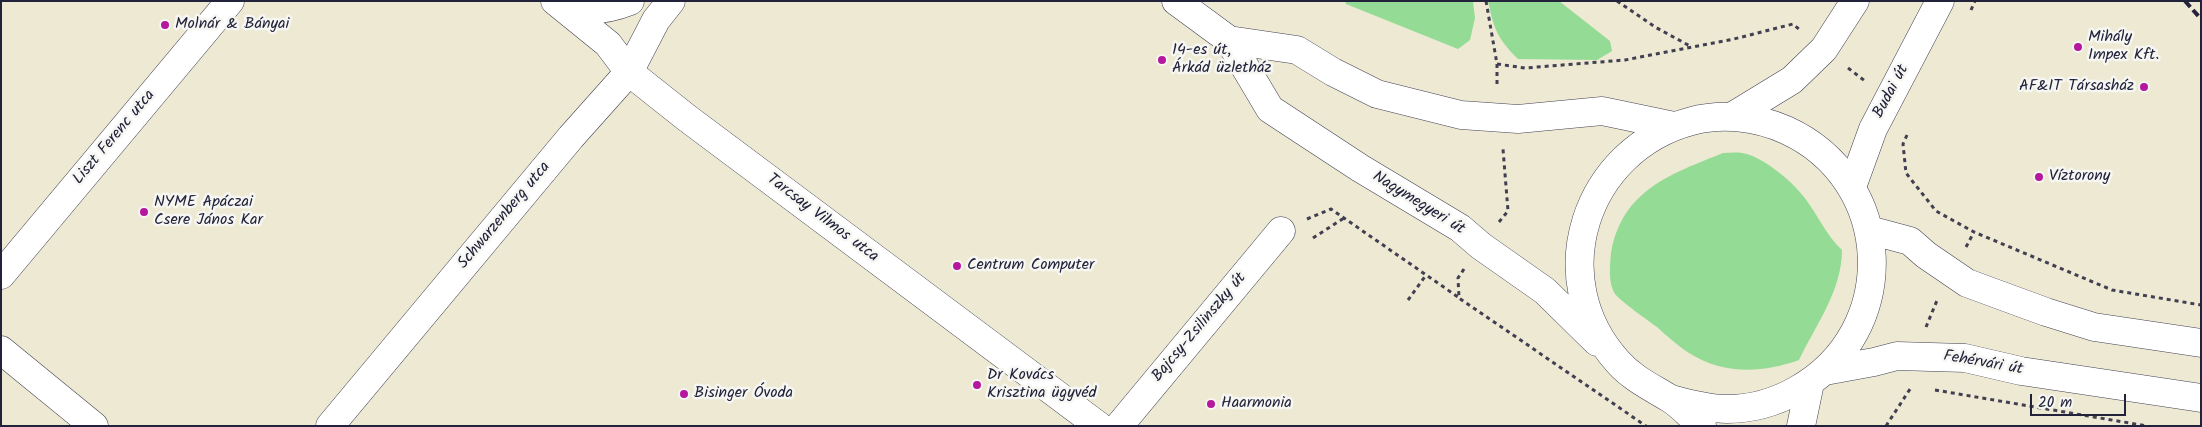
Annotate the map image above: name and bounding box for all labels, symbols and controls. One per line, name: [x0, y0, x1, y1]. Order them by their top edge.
place label: Molnár & Bányai: [175, 15, 289, 35]
marker: Molnár & Bányai: [159, 19, 171, 31]
place label: Mihály Impex Kft.: [2088, 28, 2159, 66]
place label: 14-es út, Árkád üzletház: [1172, 41, 1272, 79]
marker: Mihály Impex Kft.: [2072, 41, 2084, 53]
marker: 14-es út, Árkád üzletház: [1156, 54, 1168, 66]
street label: Budai út: [1870, 62, 1914, 122]
place label: AF&IT Társasház: [2019, 77, 2134, 97]
marker: AF&IT Társasház: [2138, 81, 2150, 93]
street label: Liszt Ferenc utca: [70, 87, 160, 189]
street label: Schwarzenberg utca: [455, 159, 555, 273]
place label: Víztorony: [2049, 167, 2110, 187]
street label: Nagymegyeri út: [1368, 168, 1468, 240]
street label: Tarcsay Vilmos utca: [762, 171, 882, 267]
marker: Víztorony: [2033, 171, 2045, 183]
place label: NYME Apáczai Csere János Kar: [154, 193, 263, 231]
marker: NYME Apáczai Csere János Kar: [138, 206, 150, 218]
place label: Centrum Computer: [967, 256, 1094, 276]
marker: Centrum Computer: [951, 260, 963, 272]
street label: Bajcsy-Zsilinszky út: [1149, 270, 1251, 386]
street label: Fehérvári út: [1942, 348, 2024, 380]
place label: Dr Kovács Krisztina ügyvéd: [987, 366, 1096, 404]
marker: Dr Kovács Krisztina ügyvéd: [971, 379, 983, 391]
place label: Bisinger Óvoda: [694, 384, 793, 404]
scale bar: [2032, 384, 2128, 416]
marker: Bisinger Óvoda: [678, 388, 690, 400]
text: 20 m: [2038, 391, 2072, 415]
place label: Haarmonia: [1221, 394, 1292, 414]
marker: Haarmonia: [1205, 398, 1217, 410]

